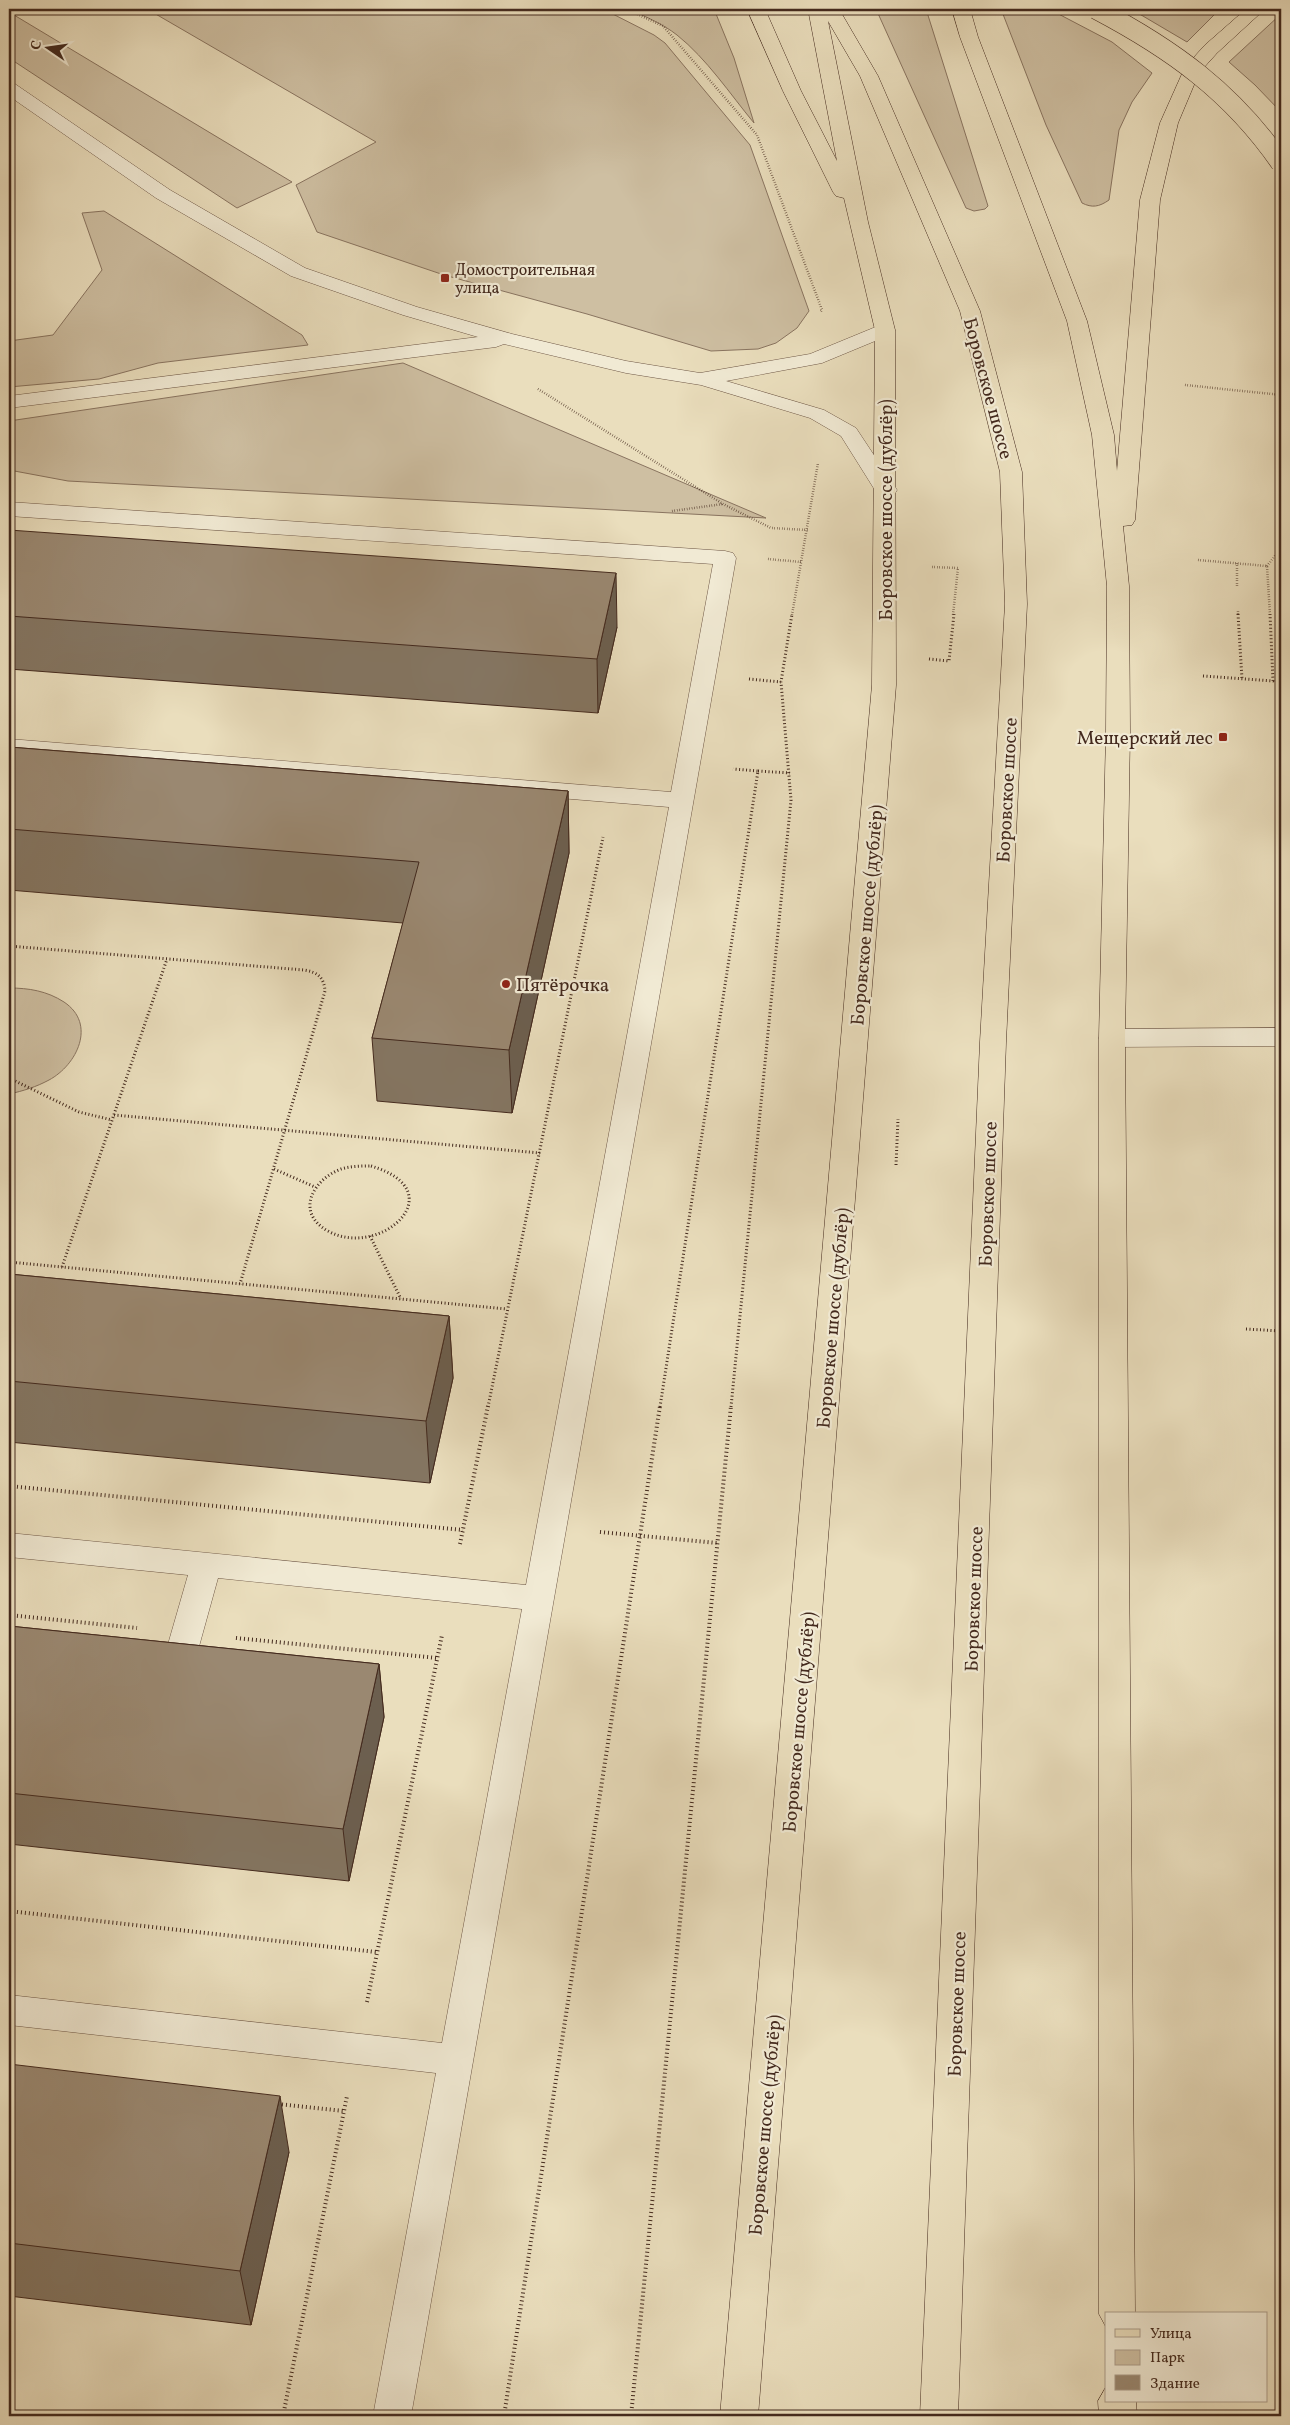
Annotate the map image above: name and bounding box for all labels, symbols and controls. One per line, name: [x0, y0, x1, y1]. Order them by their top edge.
north arrow: [22, 22, 72, 72]
text: С: [27, 39, 47, 52]
place label: Домостроительная улица: [455, 260, 595, 300]
marker: Домостроительная улица: [439, 272, 451, 284]
street label: Боровское шоссе: [956, 315, 1018, 462]
street label: Боровское шоссе (дублёр): [874, 399, 900, 621]
street label: Боровское шоссе: [991, 717, 1025, 863]
place label: Мещерский лес: [1077, 726, 1213, 752]
marker: Мещерский лес: [1217, 731, 1229, 743]
street label: Боровское шоссе (дублёр): [845, 804, 891, 1027]
place label: Пятёрочка: [516, 973, 609, 999]
marker: Пятёрочка: [500, 978, 512, 990]
street label: Боровское шоссе: [973, 1121, 1005, 1267]
street label: Боровское шоссе (дублёр): [811, 1207, 857, 1430]
street label: Боровское шоссе: [959, 1526, 991, 1672]
street label: Боровское шоссе (дублёр): [777, 1611, 823, 1834]
street label: Боровское шоссе: [942, 1931, 974, 2077]
street label: Боровское шоссе (дублёр): [743, 2014, 789, 2237]
legend: [1105, 2312, 1268, 2402]
text: Улица: [1150, 2324, 1192, 2345]
text: Парк: [1150, 2348, 1185, 2369]
text: Здание: [1150, 2374, 1200, 2395]

